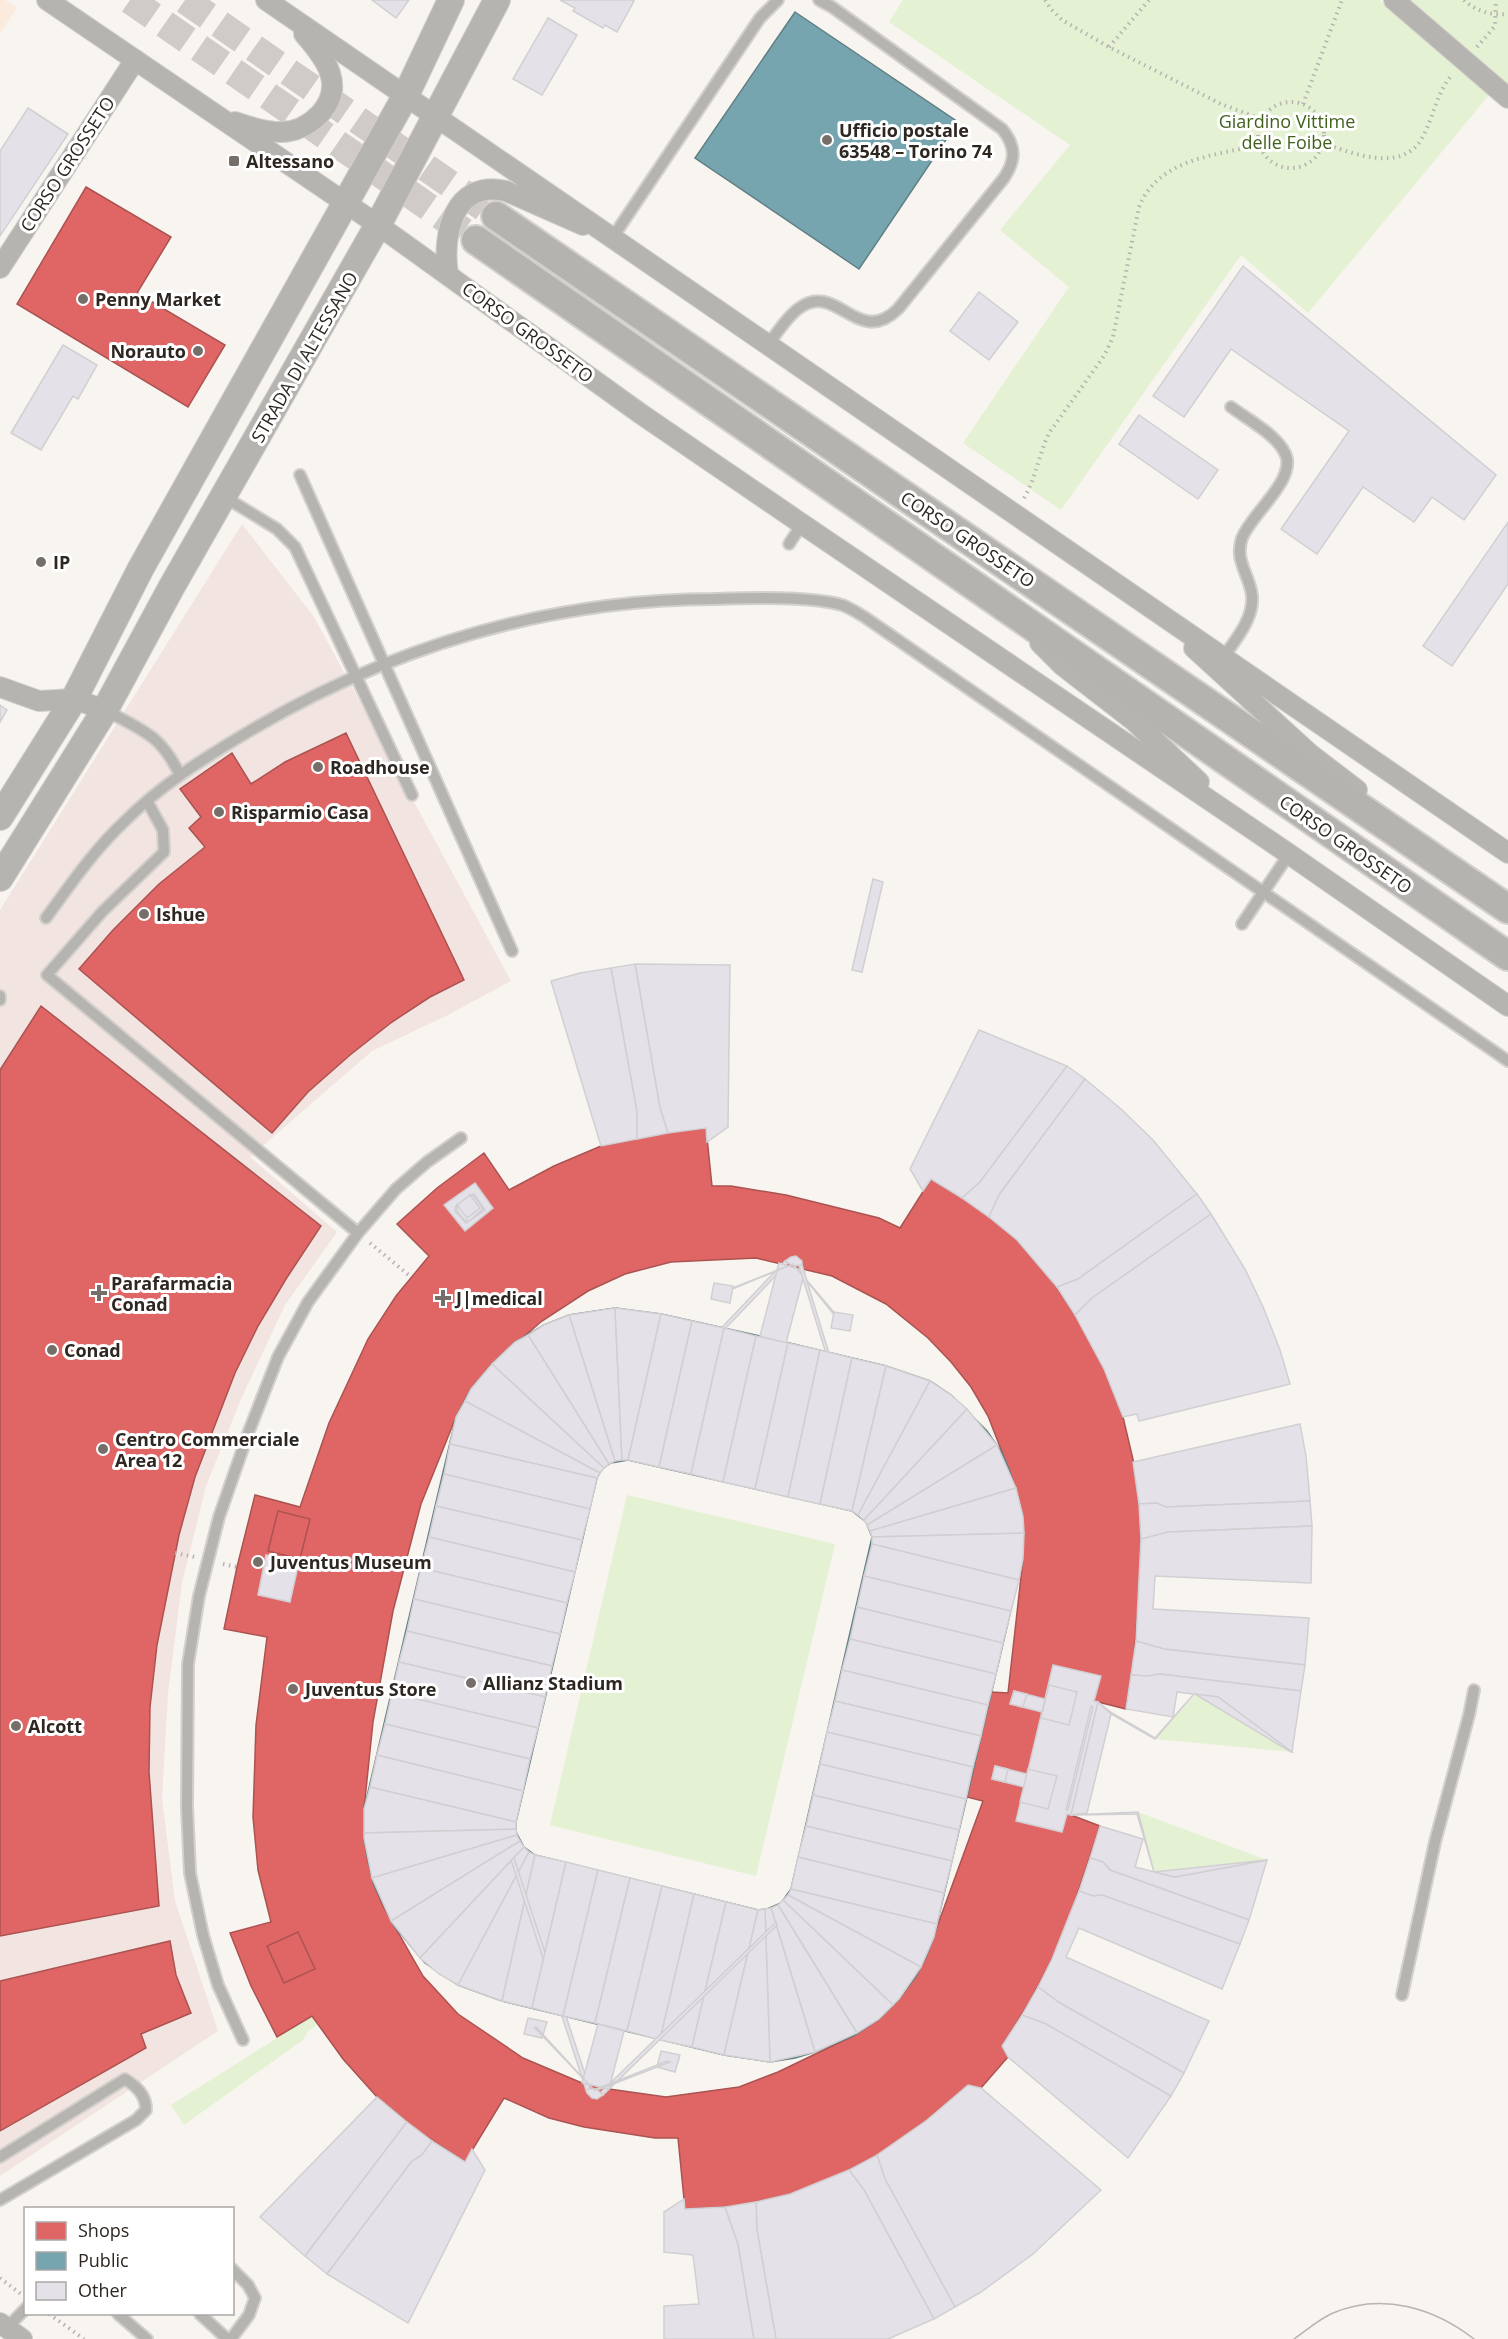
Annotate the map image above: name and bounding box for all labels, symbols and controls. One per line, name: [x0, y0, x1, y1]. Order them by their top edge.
street label: CORSO GROSSETO: [14, 92, 120, 236]
park label: Giardino Vittime delle Foibe: [1219, 109, 1355, 154]
place label: Ufficio postale 63548 – Torino 74: [839, 118, 992, 163]
marker: Ufficio postale 63548 – Torino 74: [820, 133, 834, 147]
place label: Altessano: [246, 149, 334, 173]
marker: Altessano: [227, 154, 241, 168]
street label: STRADA DI ALTESSANO: [245, 267, 363, 447]
street label: CORSO GROSSETO: [457, 276, 599, 388]
place label: Penny Market: [95, 287, 221, 311]
marker: Penny Market: [76, 292, 90, 306]
place label: Norauto: [110, 339, 186, 363]
marker: Norauto: [191, 344, 205, 358]
street label: CORSO GROSSETO: [896, 485, 1040, 593]
place label: IP: [53, 550, 70, 574]
marker: IP: [34, 555, 48, 569]
place label: Roadhouse: [330, 755, 430, 779]
marker: Roadhouse: [311, 760, 325, 774]
street label: CORSO GROSSETO: [1275, 789, 1417, 899]
place label: Risparmio Casa: [231, 800, 369, 824]
marker: Risparmio Casa: [212, 805, 226, 819]
place label: Ishue: [156, 902, 205, 926]
marker: Ishue: [137, 907, 151, 921]
place label: Parafarmacia Conad: [111, 1271, 232, 1316]
marker: Parafarmacia Conad: [92, 1286, 106, 1300]
place label: J|medical: [454, 1286, 543, 1310]
marker: J|medical: [434, 1289, 452, 1307]
place label: Conad: [64, 1338, 121, 1362]
marker: Conad: [45, 1343, 59, 1357]
place label: Centro Commerciale Area 12: [115, 1427, 299, 1472]
marker: Centro Commerciale Area 12: [96, 1442, 110, 1456]
place label: Juventus Museum: [268, 1550, 432, 1574]
marker: Juventus Museum: [251, 1555, 265, 1569]
place label: Allianz Stadium: [483, 1671, 623, 1695]
marker: Allianz Stadium: [464, 1676, 478, 1690]
place label: Juventus Store: [303, 1677, 436, 1701]
marker: Juventus Store: [286, 1682, 300, 1696]
place label: Alcott: [28, 1714, 82, 1738]
marker: Alcott: [9, 1719, 23, 1733]
legend: [24, 2207, 234, 2315]
text: Shops: [78, 2218, 129, 2242]
text: Public: [78, 2248, 129, 2272]
text: Other: [78, 2278, 128, 2302]

